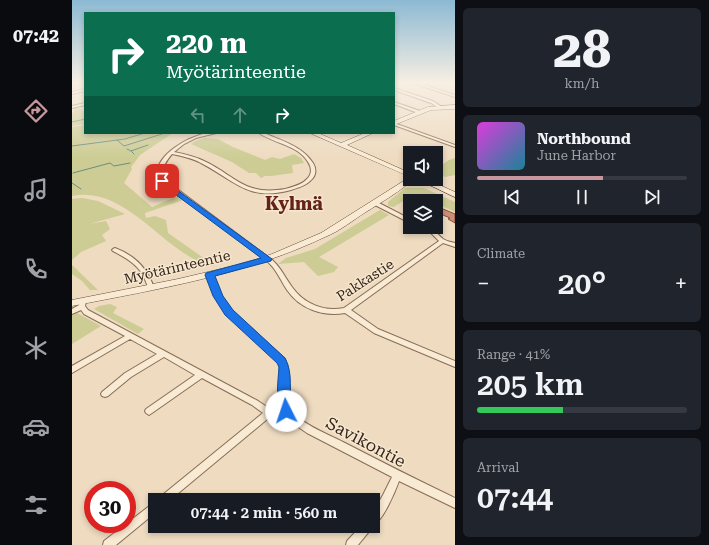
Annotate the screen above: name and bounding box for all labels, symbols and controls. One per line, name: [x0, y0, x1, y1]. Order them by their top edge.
text: 28: [553, 19, 611, 80]
text: 07:42: [13, 25, 59, 46]
text: 220 m: [166, 27, 247, 60]
icon: right: [100, 28, 152, 80]
text: Myötärinteentie: [166, 61, 306, 82]
text: km/h: [565, 76, 599, 91]
icon: directions: [22, 97, 50, 125]
icon: left: [187, 104, 209, 126]
icon: ahead: [229, 104, 251, 126]
icon: right: [271, 104, 293, 126]
text: Northbound: [537, 130, 631, 148]
map controls: [403, 146, 443, 234]
button: sound: [403, 146, 443, 186]
text: June Harbor: [537, 148, 616, 163]
pin: [145, 164, 179, 198]
icon: arrive: [151, 170, 173, 192]
icon: music: [22, 176, 50, 204]
icon: previous: [501, 186, 523, 208]
icon: pause: [571, 186, 593, 208]
icon: next: [641, 186, 663, 208]
district label: Kylmä: [265, 193, 323, 214]
button: layers: [403, 194, 443, 234]
text: Climate: [477, 246, 525, 261]
street label: Myötärinteentie: [122, 247, 232, 287]
icon: phone: [22, 255, 50, 283]
street label: Pakkastie: [333, 255, 397, 304]
text: 20°: [558, 266, 606, 301]
text: −: [477, 271, 489, 296]
text: +: [675, 271, 687, 296]
icon: climate: [22, 334, 50, 362]
text: Range · 41%: [477, 347, 550, 362]
text: 205 km: [477, 367, 584, 402]
position arrow: [265, 390, 307, 432]
icon: car: [22, 413, 50, 441]
street label: Savikontie: [323, 413, 409, 471]
text: Arrival: [477, 460, 519, 475]
text: 07:44: [477, 480, 553, 515]
speed limit sign: 30: [84, 481, 136, 533]
icon: filters: [22, 491, 50, 519]
text: 07:44 · 2 min · 560 m: [191, 504, 337, 522]

